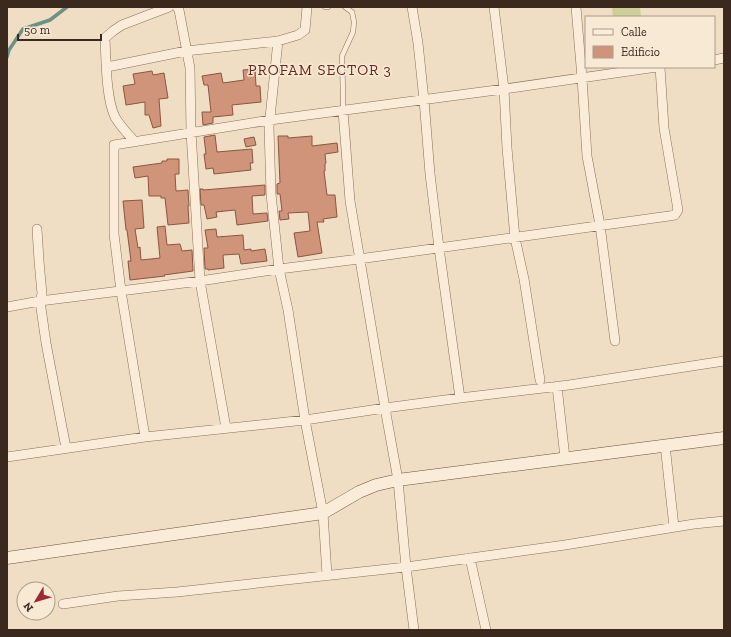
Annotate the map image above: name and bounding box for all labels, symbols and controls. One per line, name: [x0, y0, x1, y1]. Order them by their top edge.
scale bar: [18, 16, 101, 42]
legend: [585, 16, 715, 68]
text: 50 m: [24, 23, 51, 37]
text: Calle: [621, 25, 647, 39]
text: Edificio: [621, 45, 660, 59]
district label: PROFAM SECTOR 3: [248, 61, 392, 79]
north arrow: [16, 581, 56, 621]
text: N: [20, 599, 36, 614]

